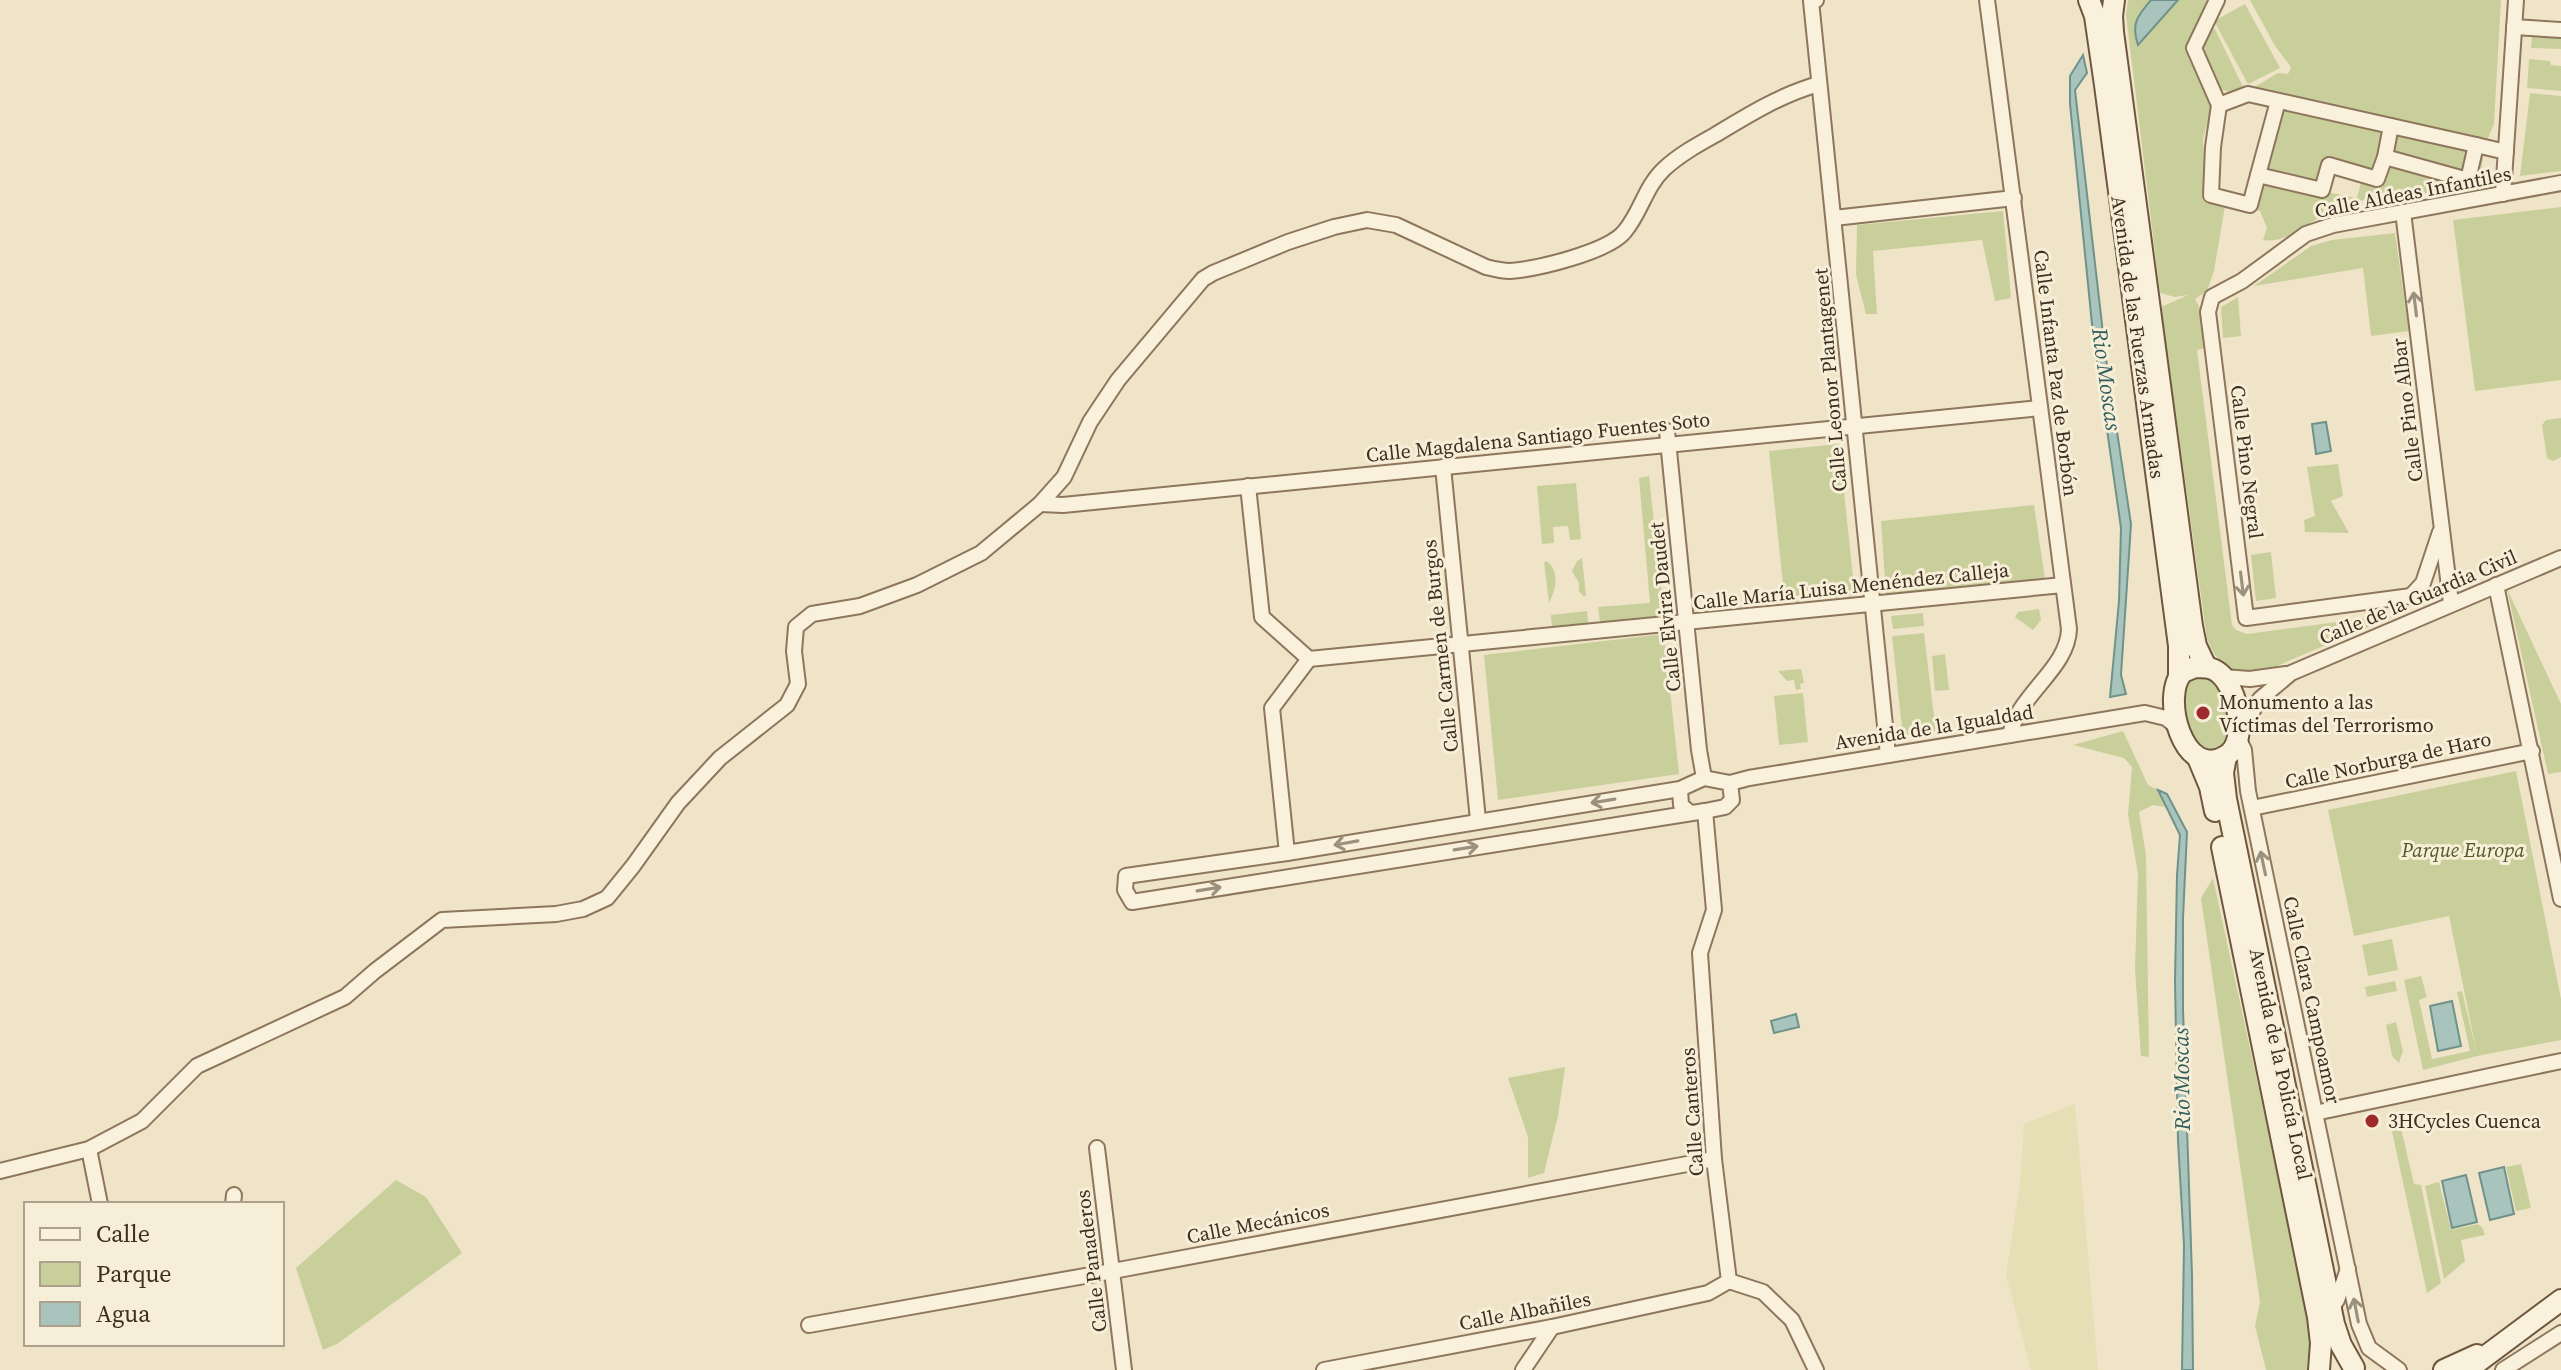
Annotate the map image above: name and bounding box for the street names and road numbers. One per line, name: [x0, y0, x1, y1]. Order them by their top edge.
street label: Calle Aldeas Infantiles: [2312, 159, 2514, 225]
street label: Avenida de las Fuerzas Armadas: [2104, 194, 2172, 480]
street label: Calle Infanta Paz de Borbón: [2027, 248, 2085, 498]
street label: Calle Leonor Plantagenet: [1806, 267, 1854, 493]
street label: Calle Pino Albar: [2384, 336, 2430, 483]
street label: Calle Pino Negral: [2224, 384, 2270, 541]
street label: Calle Magdalena Santiago Fuentes Soto: [1365, 405, 1711, 469]
street label: Calle Elvira Daudet: [1642, 520, 1688, 693]
street label: Calle Carmen de Burgos: [1415, 538, 1465, 754]
street label: Calle de la Guardia Civil: [2315, 543, 2521, 651]
street label: Calle María Luisa Menéndez Calleja: [1692, 555, 2011, 617]
street label: Avenida de la Igualdad: [1833, 697, 2036, 757]
street label: Calle Norburga de Haro: [2282, 724, 2494, 796]
street label: Calle Clara Campoamor: [2276, 894, 2348, 1107]
street label: Avenida de la Policía Local: [2243, 946, 2319, 1183]
street label: Calle Canteros: [1674, 1047, 1710, 1177]
street label: Calle Panaderos: [1068, 1188, 1114, 1334]
street label: Calle Mecánicos: [1184, 1195, 1332, 1251]
street label: Calle Albañiles: [1457, 1285, 1593, 1337]

